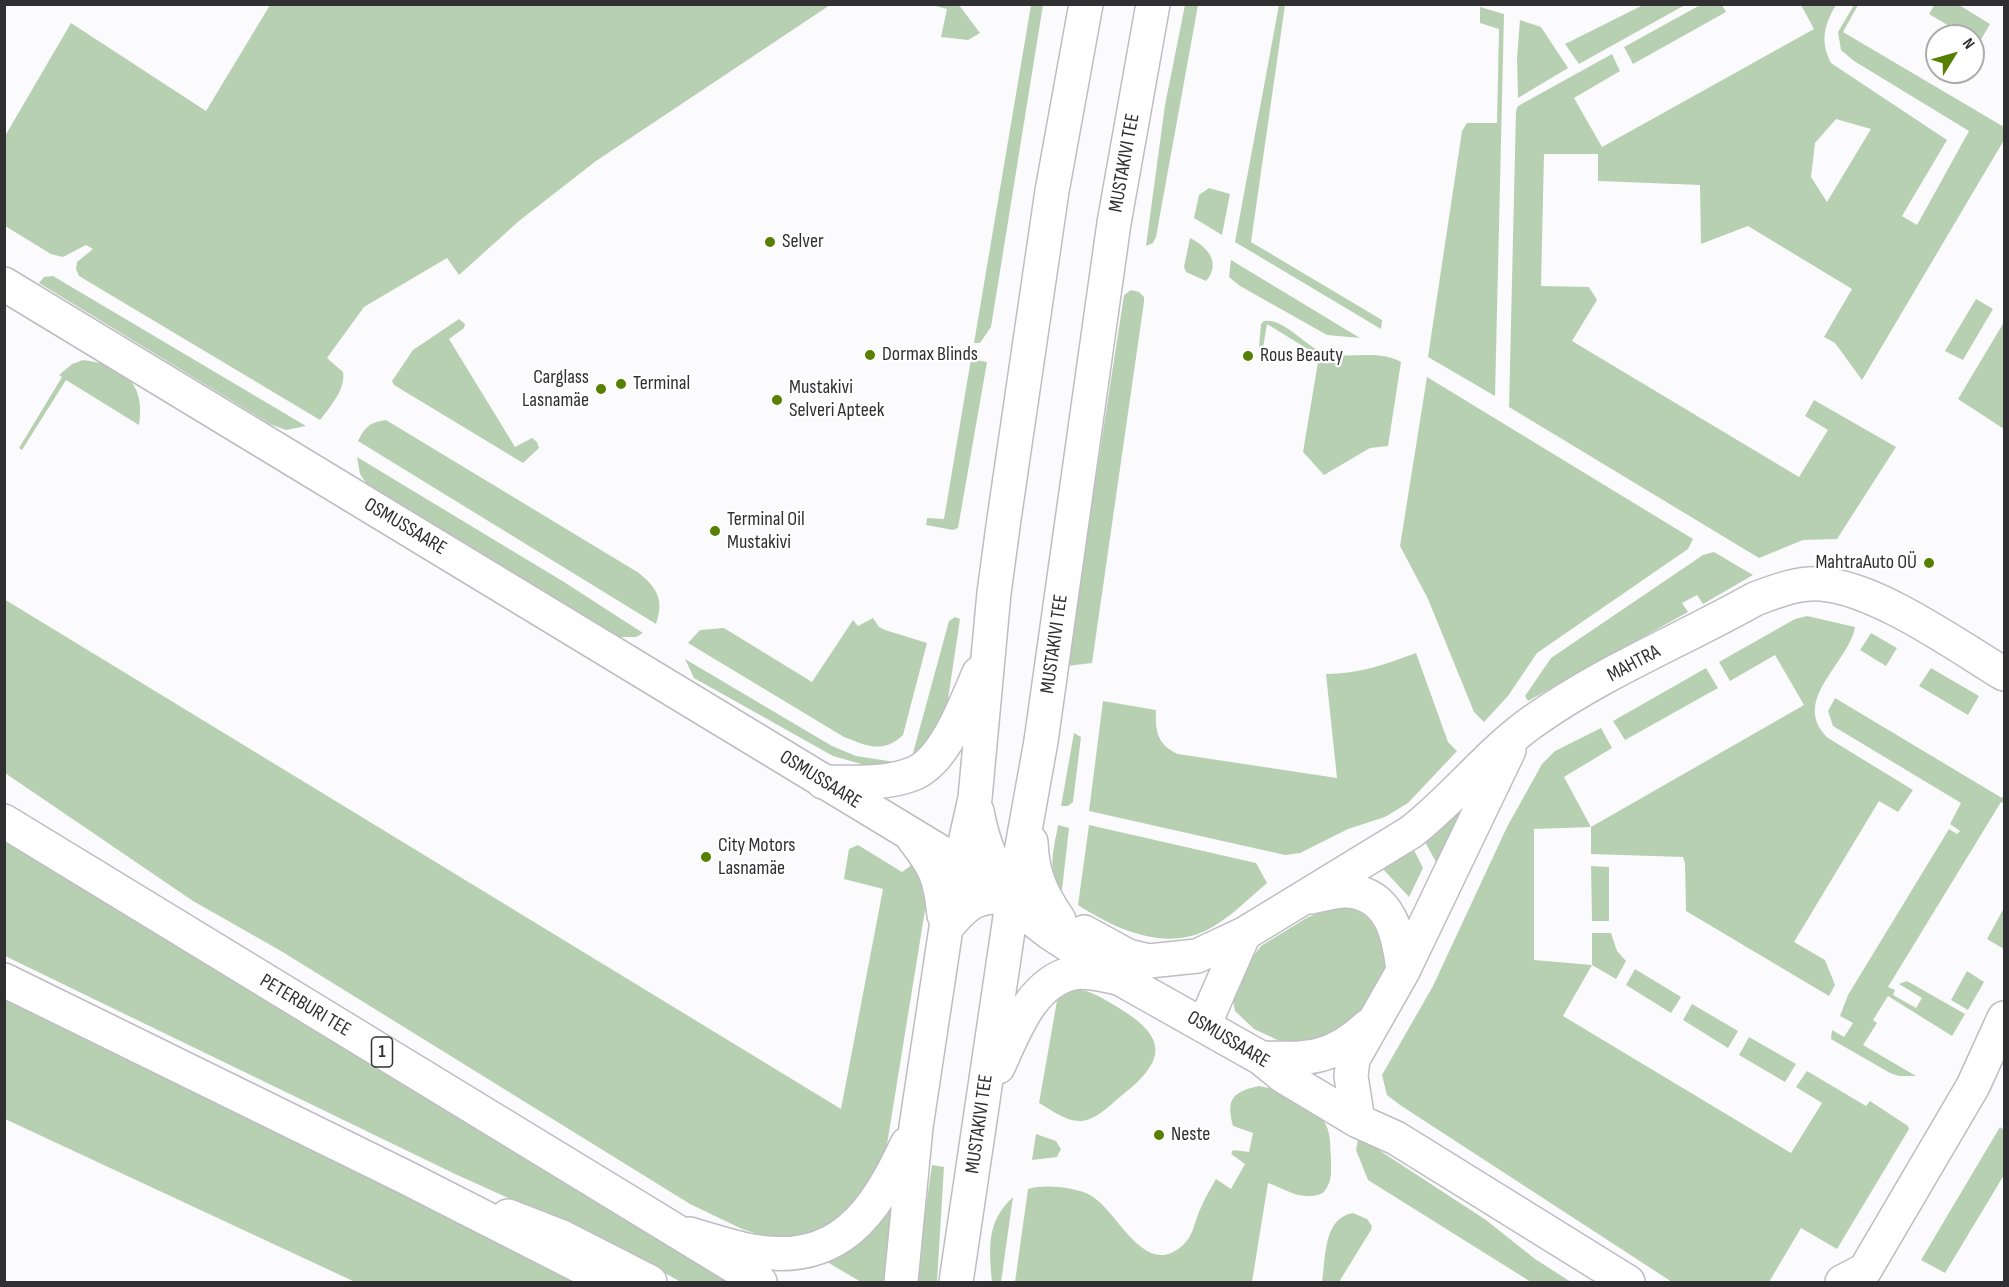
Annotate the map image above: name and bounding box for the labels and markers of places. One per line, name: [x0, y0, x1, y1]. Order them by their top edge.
place label: Selver: [782, 230, 824, 254]
marker: Selver: [763, 235, 777, 249]
place label: Dormax Blinds: [882, 343, 978, 367]
place label: Rous Beauty: [1260, 344, 1343, 368]
marker: Dormax Blinds: [863, 348, 877, 362]
marker: Rous Beauty: [1241, 349, 1255, 363]
place label: Carglass Lasnamäe: [522, 366, 589, 413]
place label: Terminal: [633, 372, 690, 396]
place label: Mustakivi Selveri Apteek: [789, 376, 884, 423]
marker: Terminal: [614, 377, 628, 391]
marker: Carglass Lasnamäe: [594, 382, 608, 396]
marker: Mustakivi Selveri Apteek: [770, 393, 784, 407]
place label: Terminal Oil Mustakivi: [727, 508, 805, 555]
marker: Terminal Oil Mustakivi: [708, 524, 722, 538]
place label: MahtraAuto OÜ: [1815, 551, 1917, 575]
marker: MahtraAuto OÜ: [1922, 556, 1936, 570]
place label: City Motors Lasnamäe: [718, 834, 795, 881]
marker: City Motors Lasnamäe: [699, 850, 713, 864]
place label: Neste: [1171, 1123, 1210, 1147]
marker: Neste: [1152, 1128, 1166, 1142]

